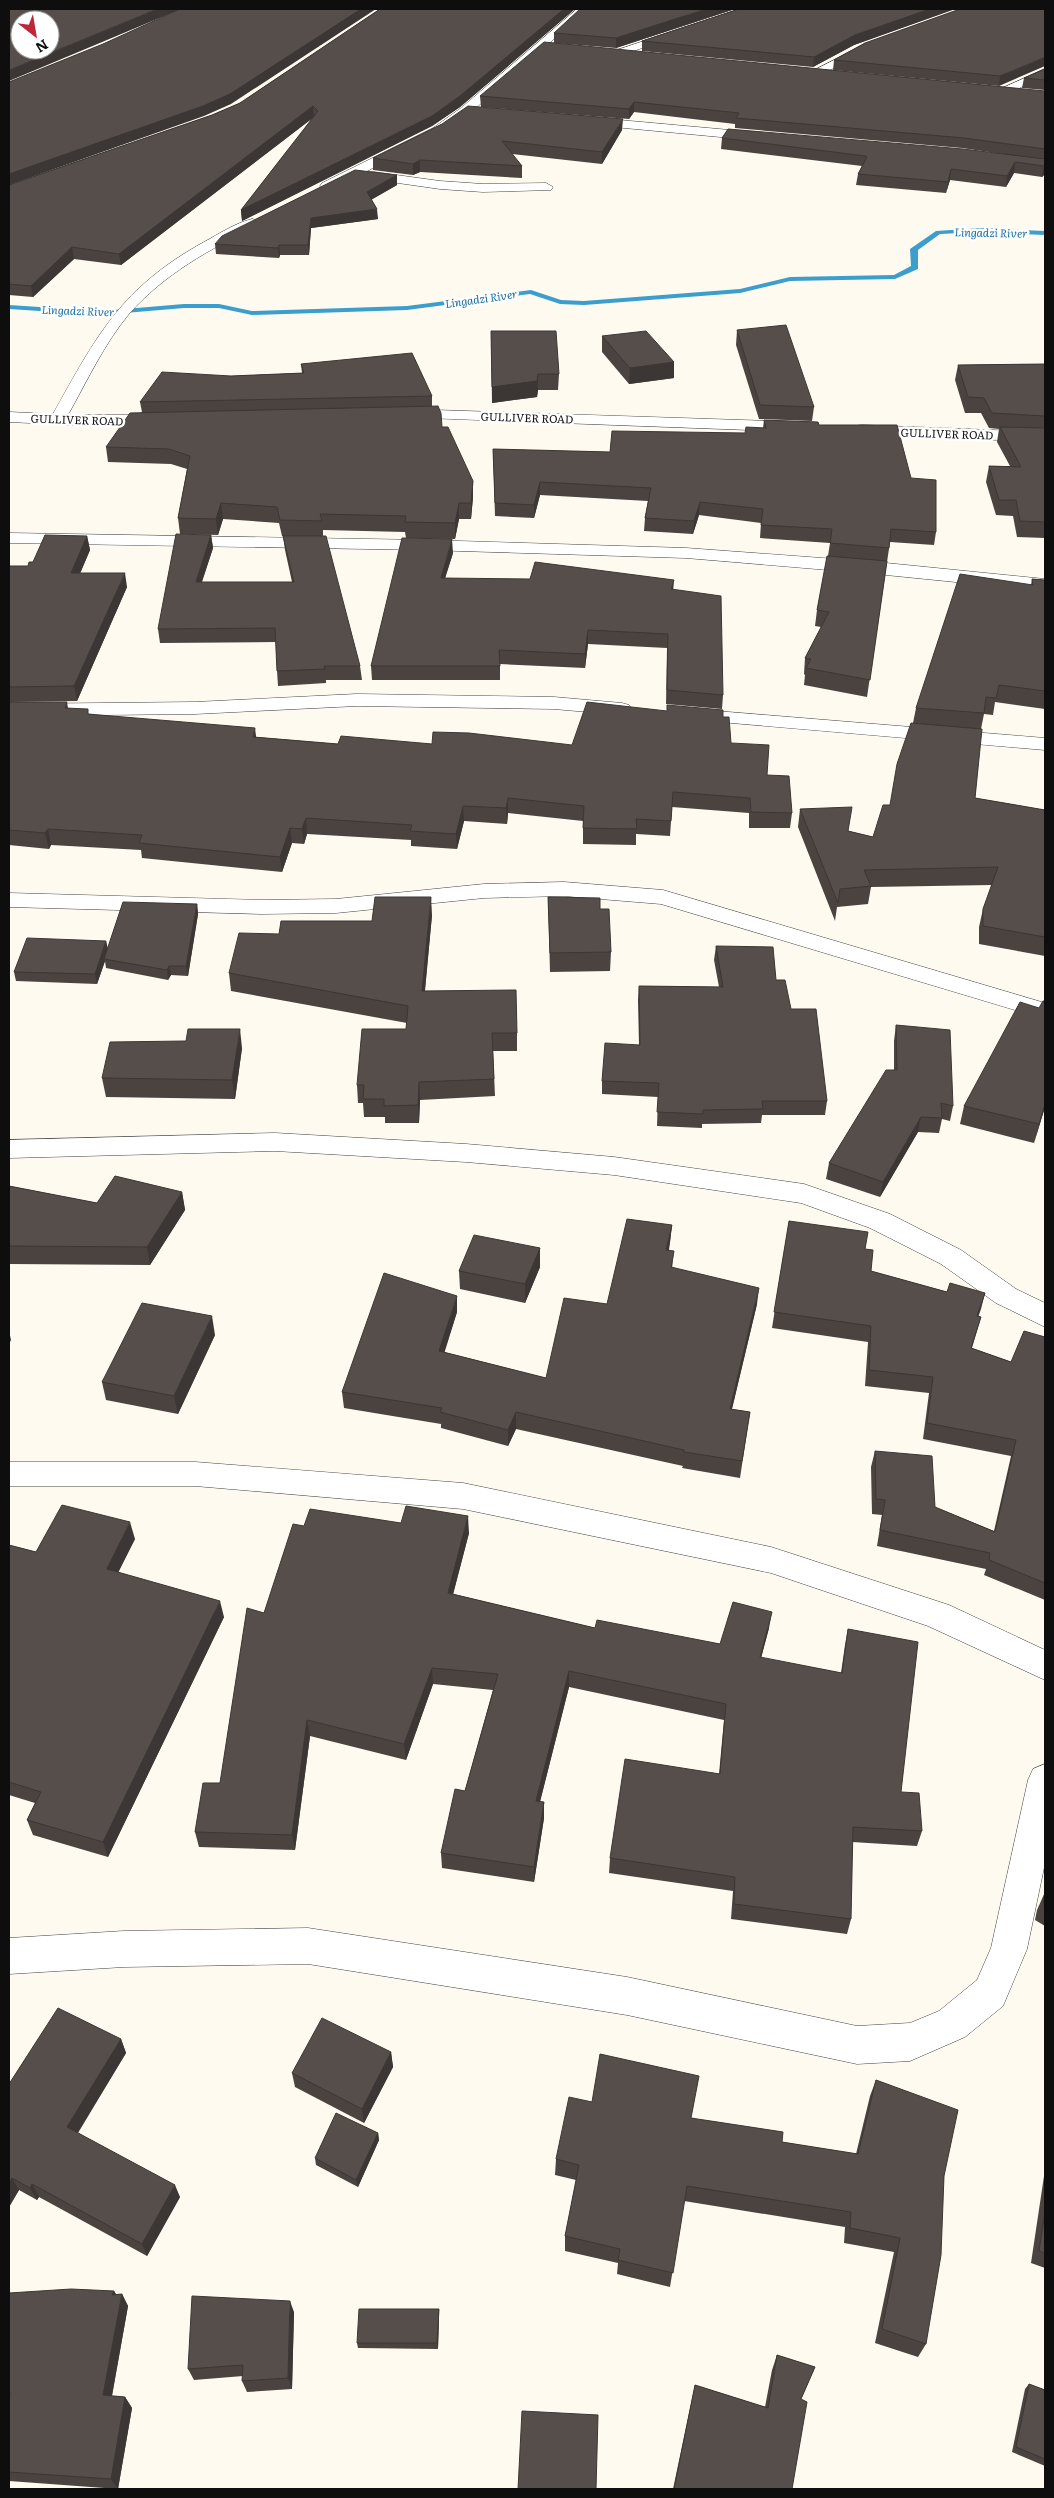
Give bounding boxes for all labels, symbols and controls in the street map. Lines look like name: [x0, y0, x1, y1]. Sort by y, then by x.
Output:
north arrow: [10, 10, 60, 60]
text: N: [32, 35, 52, 59]
water label: Lingadzi River: [955, 223, 1027, 241]
water label: Lingadzi River: [444, 285, 518, 311]
water label: Lingadzi River: [41, 301, 115, 319]
street label: GULLIVER ROAD: [480, 407, 574, 427]
street label: GULLIVER ROAD: [30, 409, 124, 429]
street label: GULLIVER ROAD: [900, 423, 994, 443]

